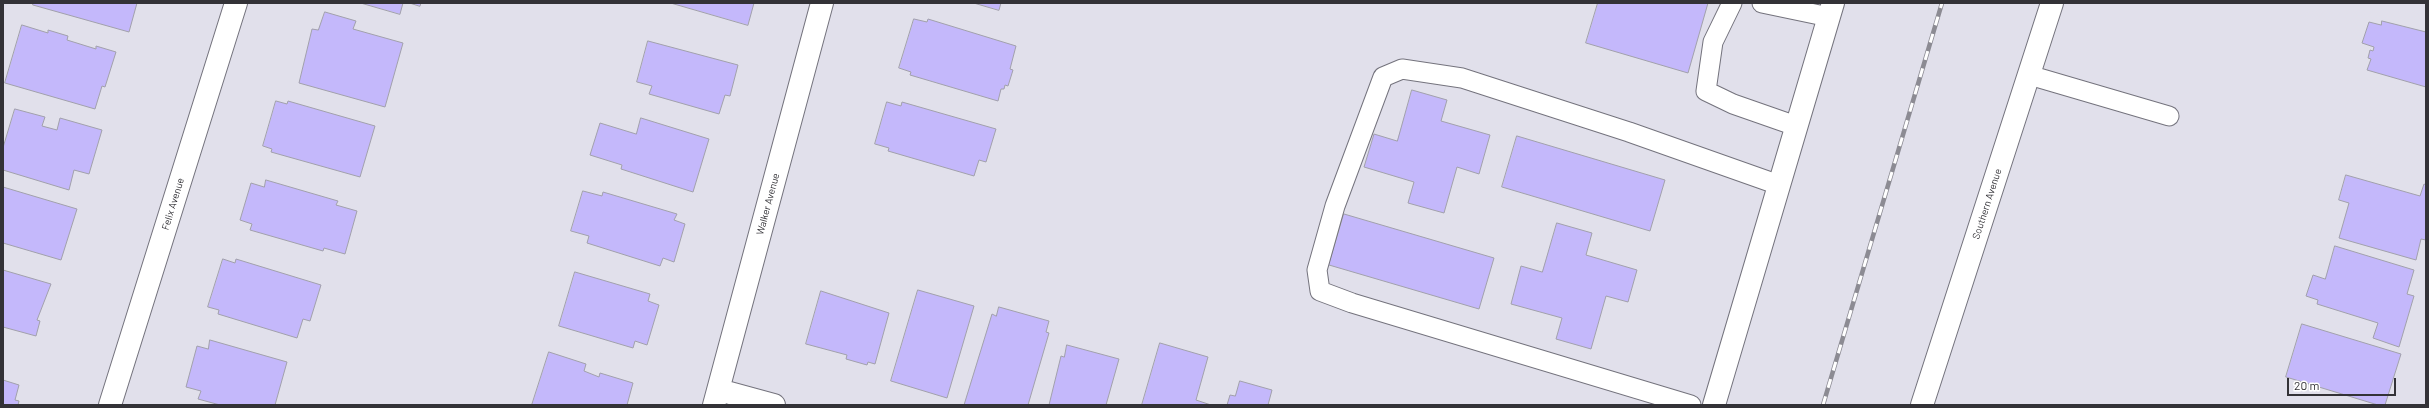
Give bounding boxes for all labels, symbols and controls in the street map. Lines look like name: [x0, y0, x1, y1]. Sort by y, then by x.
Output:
street label: Southern Avenue: [1970, 167, 2004, 241]
street label: Walker Avenue: [754, 172, 782, 236]
street label: Felix Avenue: [159, 176, 187, 232]
scale bar: [2289, 370, 2398, 396]
text: 20 m: [2294, 378, 2320, 392]

